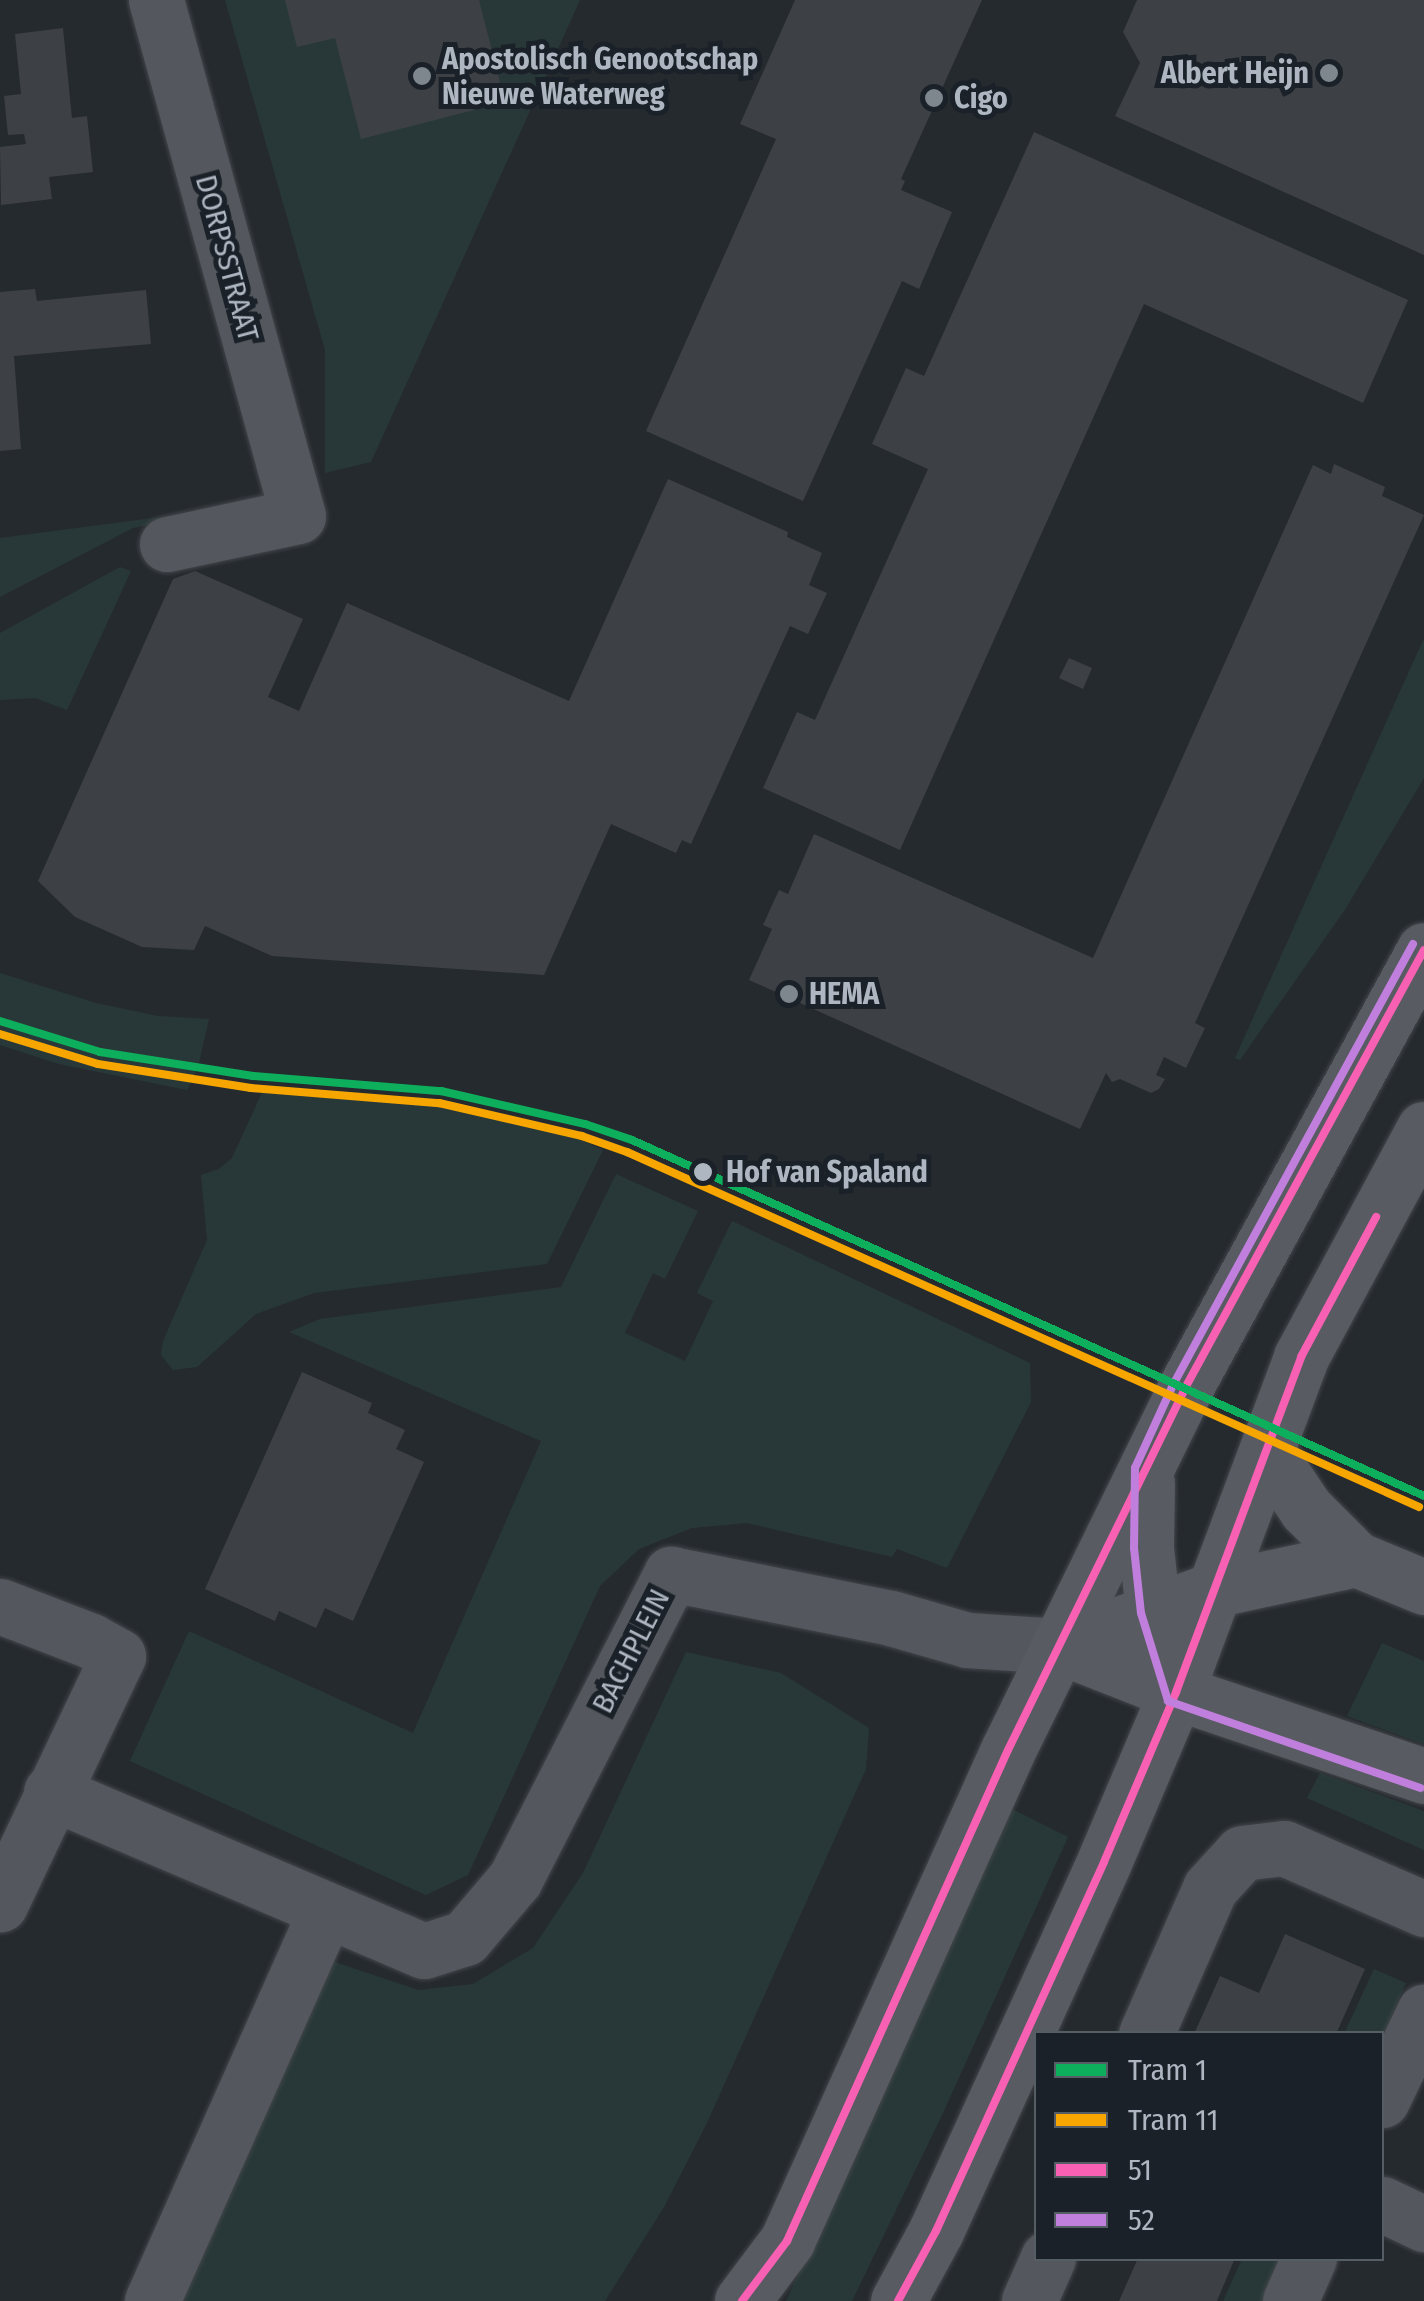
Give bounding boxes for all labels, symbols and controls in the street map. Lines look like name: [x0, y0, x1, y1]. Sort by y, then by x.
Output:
place label: Apostolisch Genootschap Nieuwe Waterweg: [442, 41, 758, 112]
place label: Albert Heijn: [1161, 55, 1309, 91]
marker: Albert Heijn: [1318, 62, 1340, 84]
marker: Apostolisch Genootschap Nieuwe Waterweg: [411, 65, 433, 87]
place label: Cigo: [954, 80, 1008, 116]
marker: Cigo: [923, 87, 945, 109]
street label: DORPSSTRAAT: [188, 171, 266, 345]
place label: HEMA: [809, 976, 879, 1012]
marker: HEMA: [778, 983, 800, 1005]
place label: Hof van Spaland: [726, 1154, 928, 1190]
marker: Hof van Spaland: [690, 1159, 716, 1185]
street label: BACHPLEIN: [584, 1583, 678, 1719]
legend: [1034, 2031, 1384, 2261]
text: Tram 1: [1128, 2052, 1207, 2088]
text: Tram 11: [1128, 2102, 1218, 2138]
text: 51: [1128, 2152, 1152, 2188]
text: 52: [1128, 2202, 1155, 2238]

